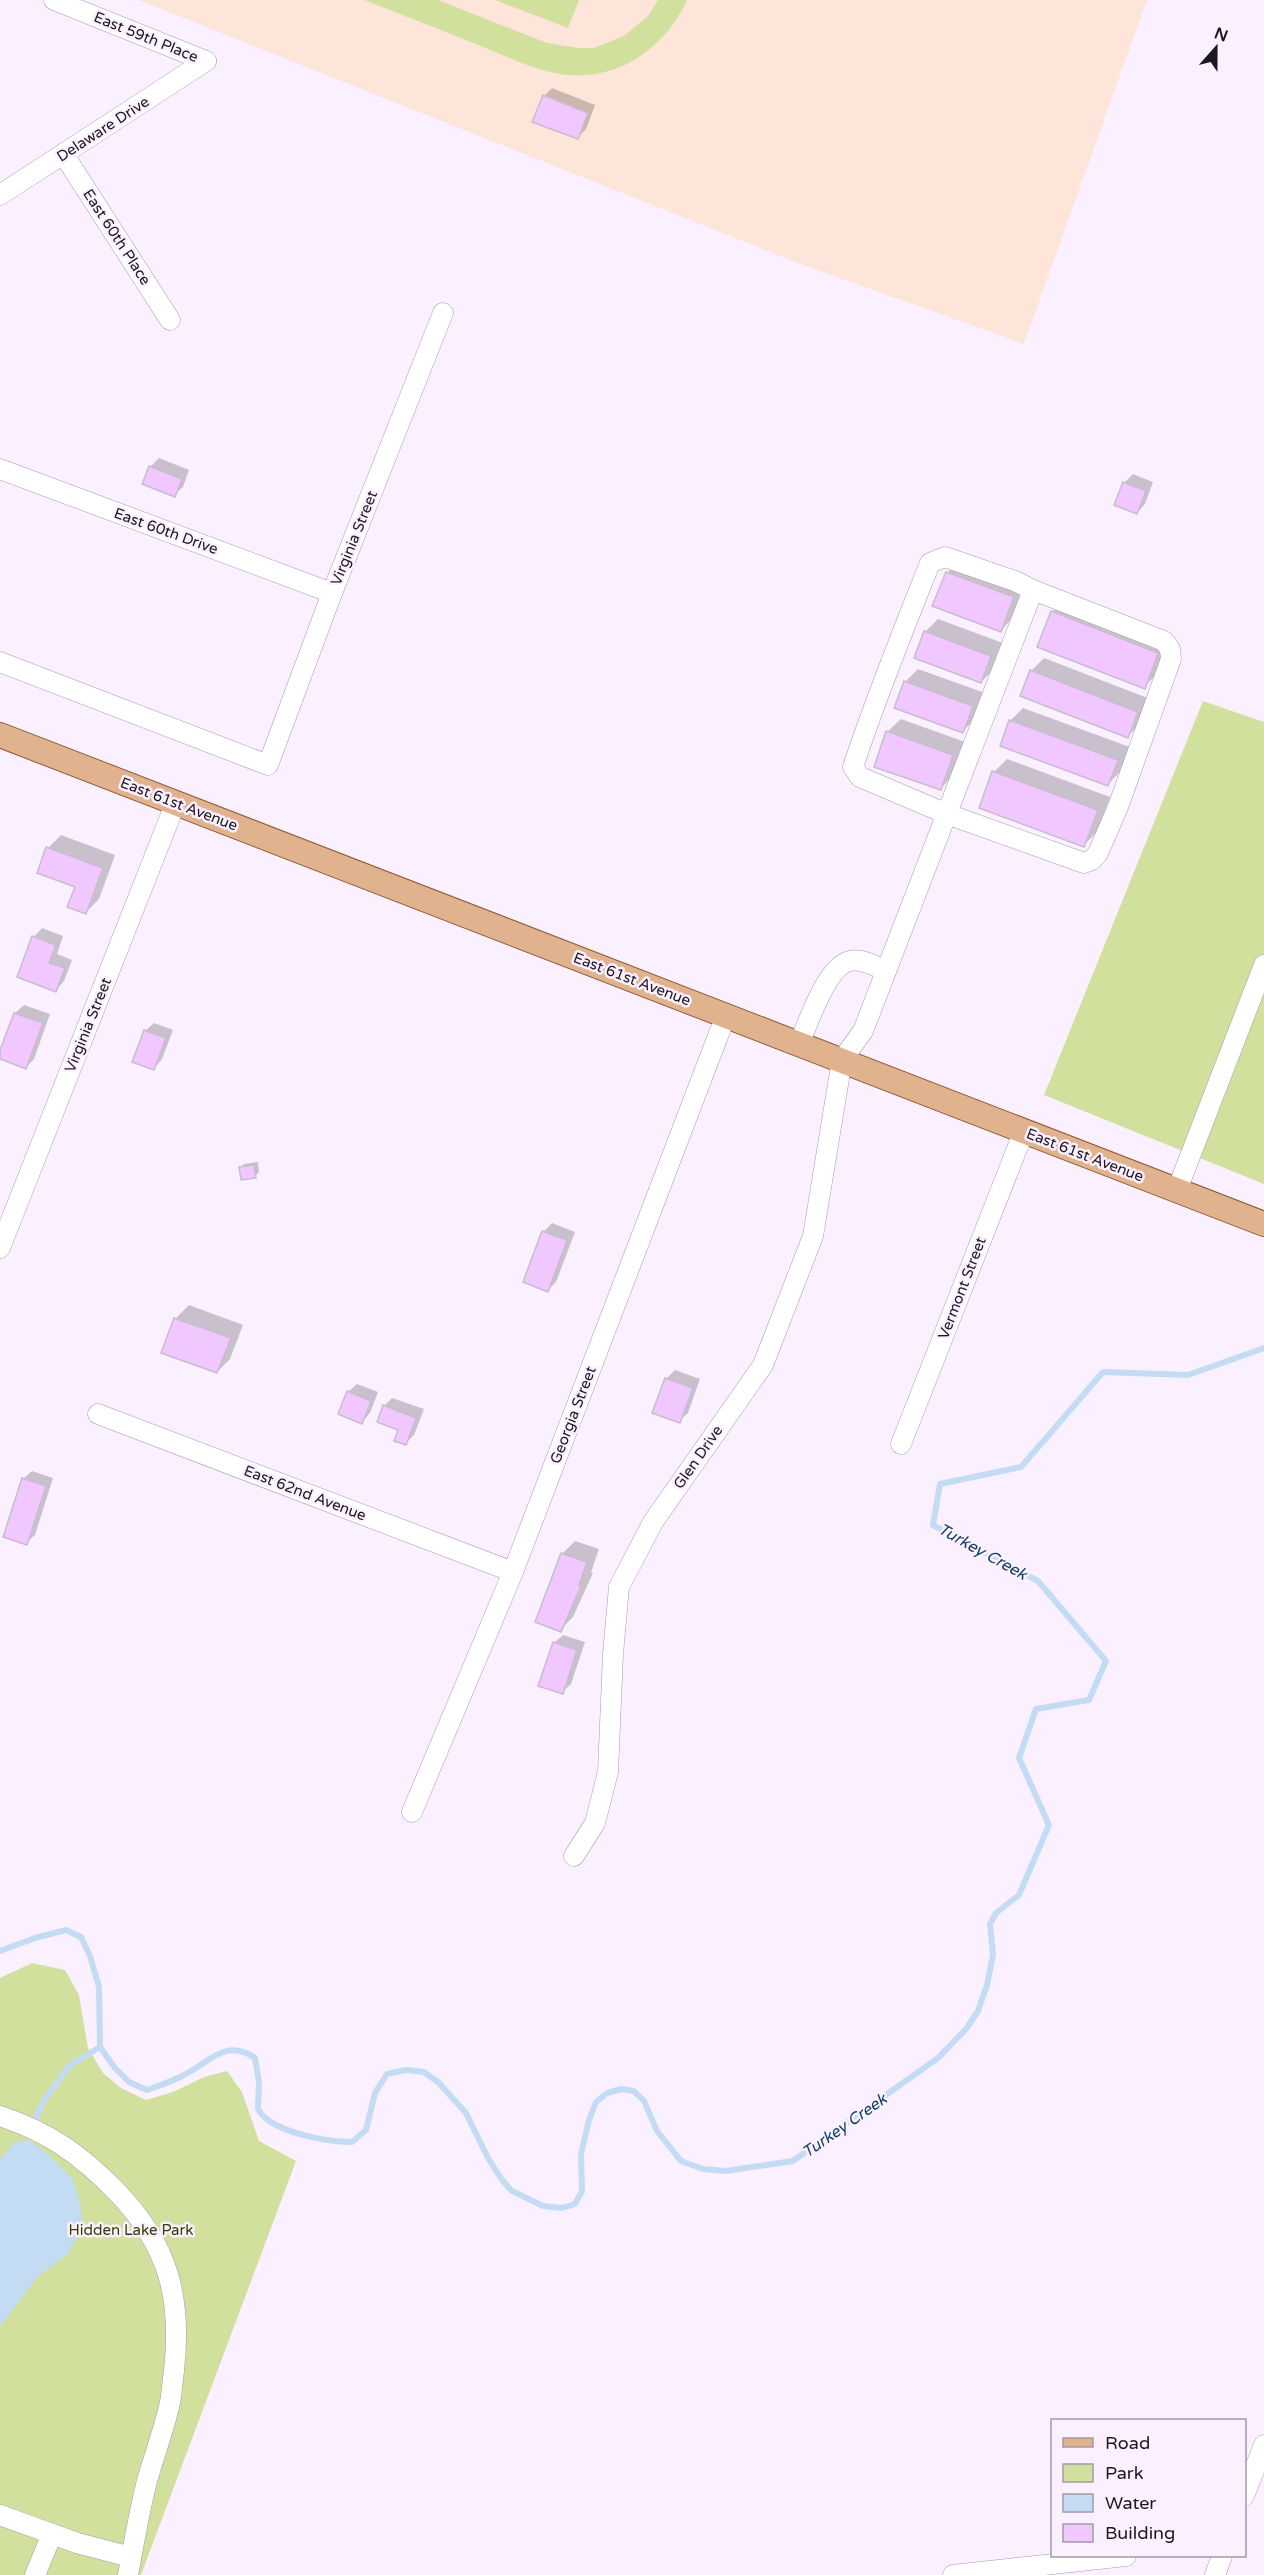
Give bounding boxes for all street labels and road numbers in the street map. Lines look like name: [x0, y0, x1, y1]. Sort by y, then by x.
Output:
street label: East 59th Place: [91, 8, 201, 66]
street label: Delaware Drive: [53, 92, 153, 166]
street label: East 60th Place: [79, 186, 155, 288]
street label: Virginia Street: [327, 488, 381, 588]
street label: East 60th Drive: [112, 504, 220, 558]
street label: East 61st Avenue: [118, 773, 240, 835]
street label: East 61st Avenue: [571, 948, 693, 1010]
street label: Virginia Street: [61, 975, 115, 1075]
street label: East 61st Avenue: [1024, 1124, 1146, 1186]
street label: Vermont Street: [934, 1234, 990, 1342]
street label: Georgia Street: [546, 1363, 600, 1466]
street label: Glen Drive: [670, 1422, 726, 1492]
street label: East 62nd Avenue: [241, 1461, 369, 1525]

